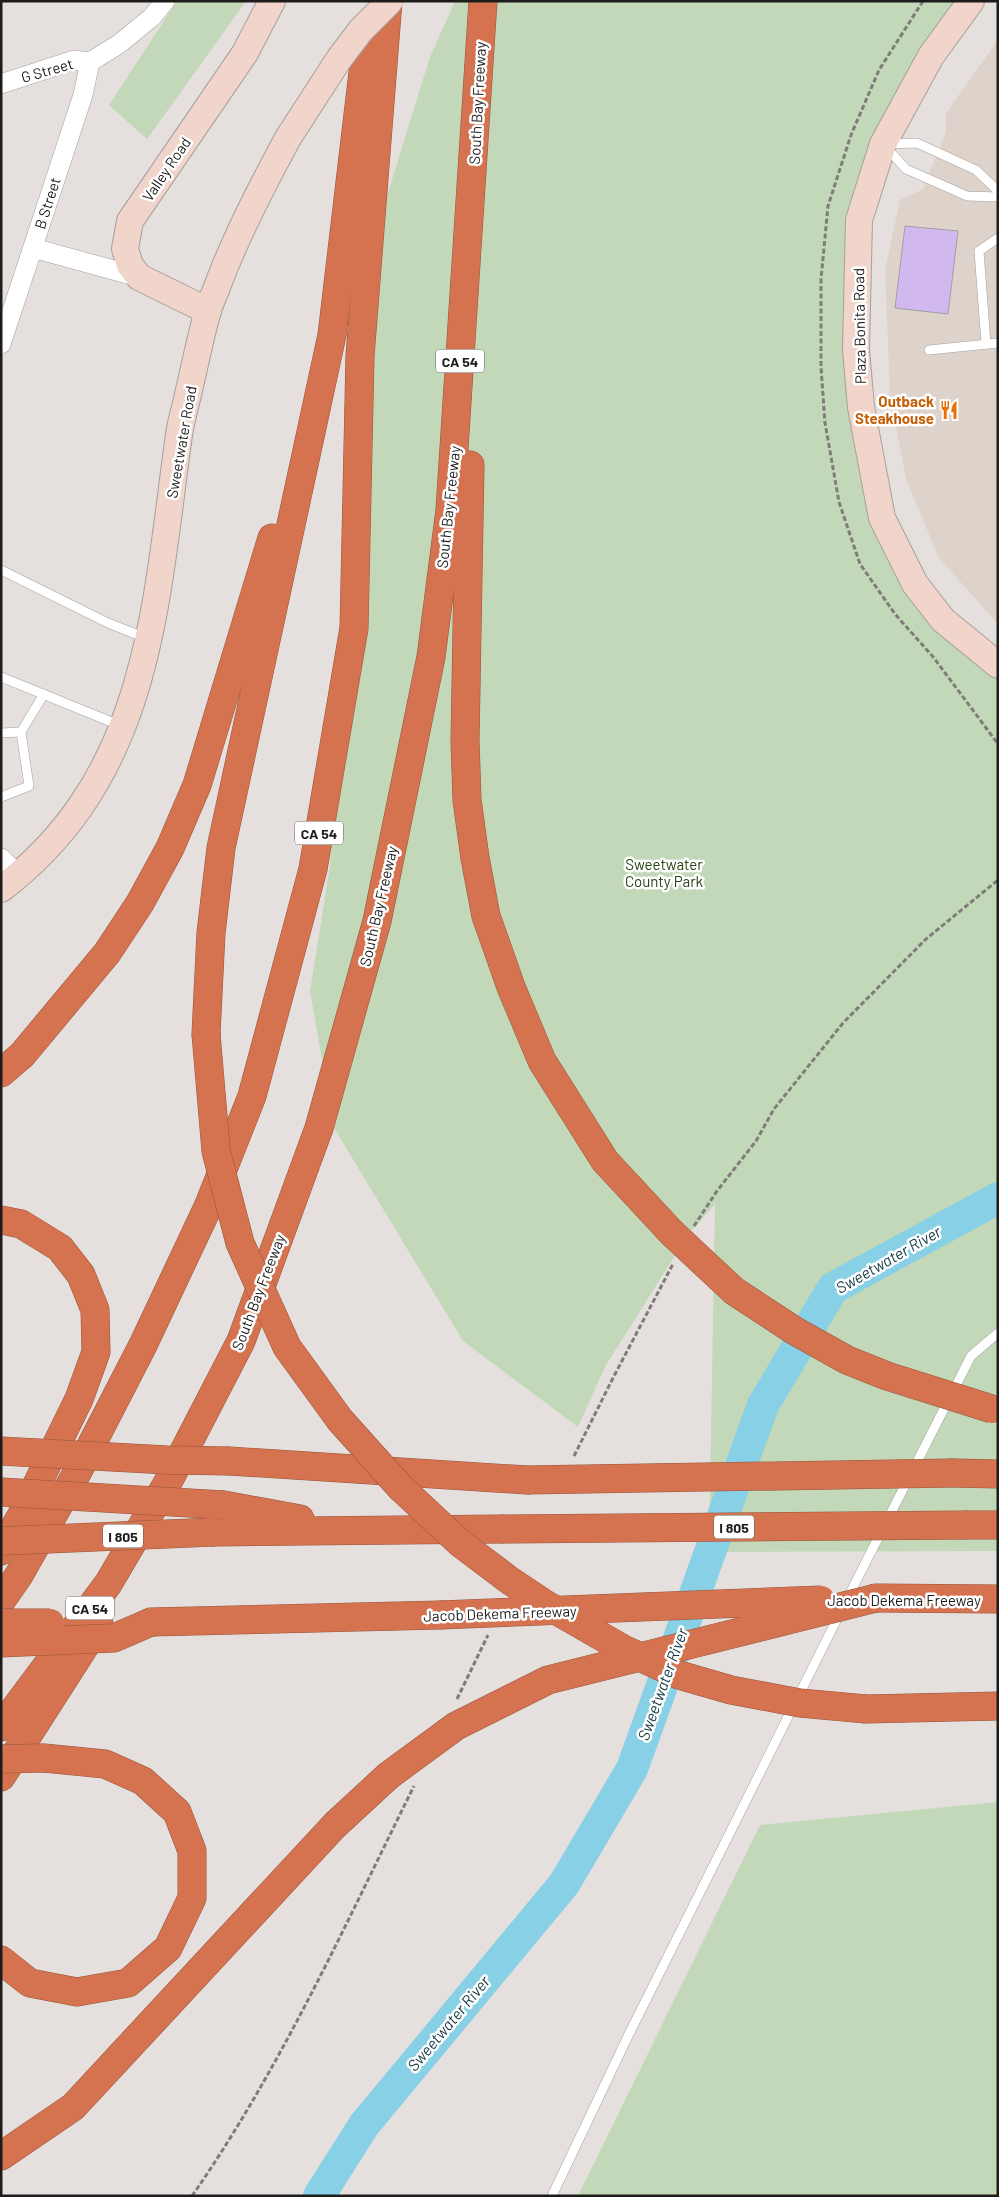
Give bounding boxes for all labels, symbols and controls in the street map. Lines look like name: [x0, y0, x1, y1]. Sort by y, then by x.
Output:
street label: South Bay Freeway: [465, 41, 489, 165]
street label: G Street: [19, 54, 75, 86]
street label: Valley Road: [138, 133, 194, 205]
street label: B Street: [30, 175, 64, 231]
street label: Plaza Bonita Road: [849, 268, 869, 384]
road number: CA 54: [436, 350, 484, 372]
street label: Sweetwater Road: [162, 384, 200, 500]
place label: Outback Steakhouse: [855, 392, 934, 427]
restaurant icon: Outback Steakhouse: [938, 399, 960, 421]
street label: South Bay Freeway: [433, 445, 463, 569]
road number: CA 54: [295, 821, 343, 844]
street label: South Bay Freeway: [355, 844, 401, 968]
park label: Sweetwater County Park: [625, 855, 704, 890]
water label: Sweetwater River: [832, 1221, 945, 1297]
street label: South Bay Freeway: [228, 1231, 288, 1353]
road number: I 805: [714, 1515, 754, 1538]
road number: I 805: [103, 1524, 143, 1548]
street label: Jacob Dekema Freeway: [827, 1591, 981, 1609]
road number: CA 54: [66, 1596, 114, 1620]
street label: Jacob Dekema Freeway: [423, 1601, 577, 1625]
water label: Sweetwater River: [633, 1624, 692, 1743]
water label: Sweetwater River: [403, 1971, 494, 2074]

